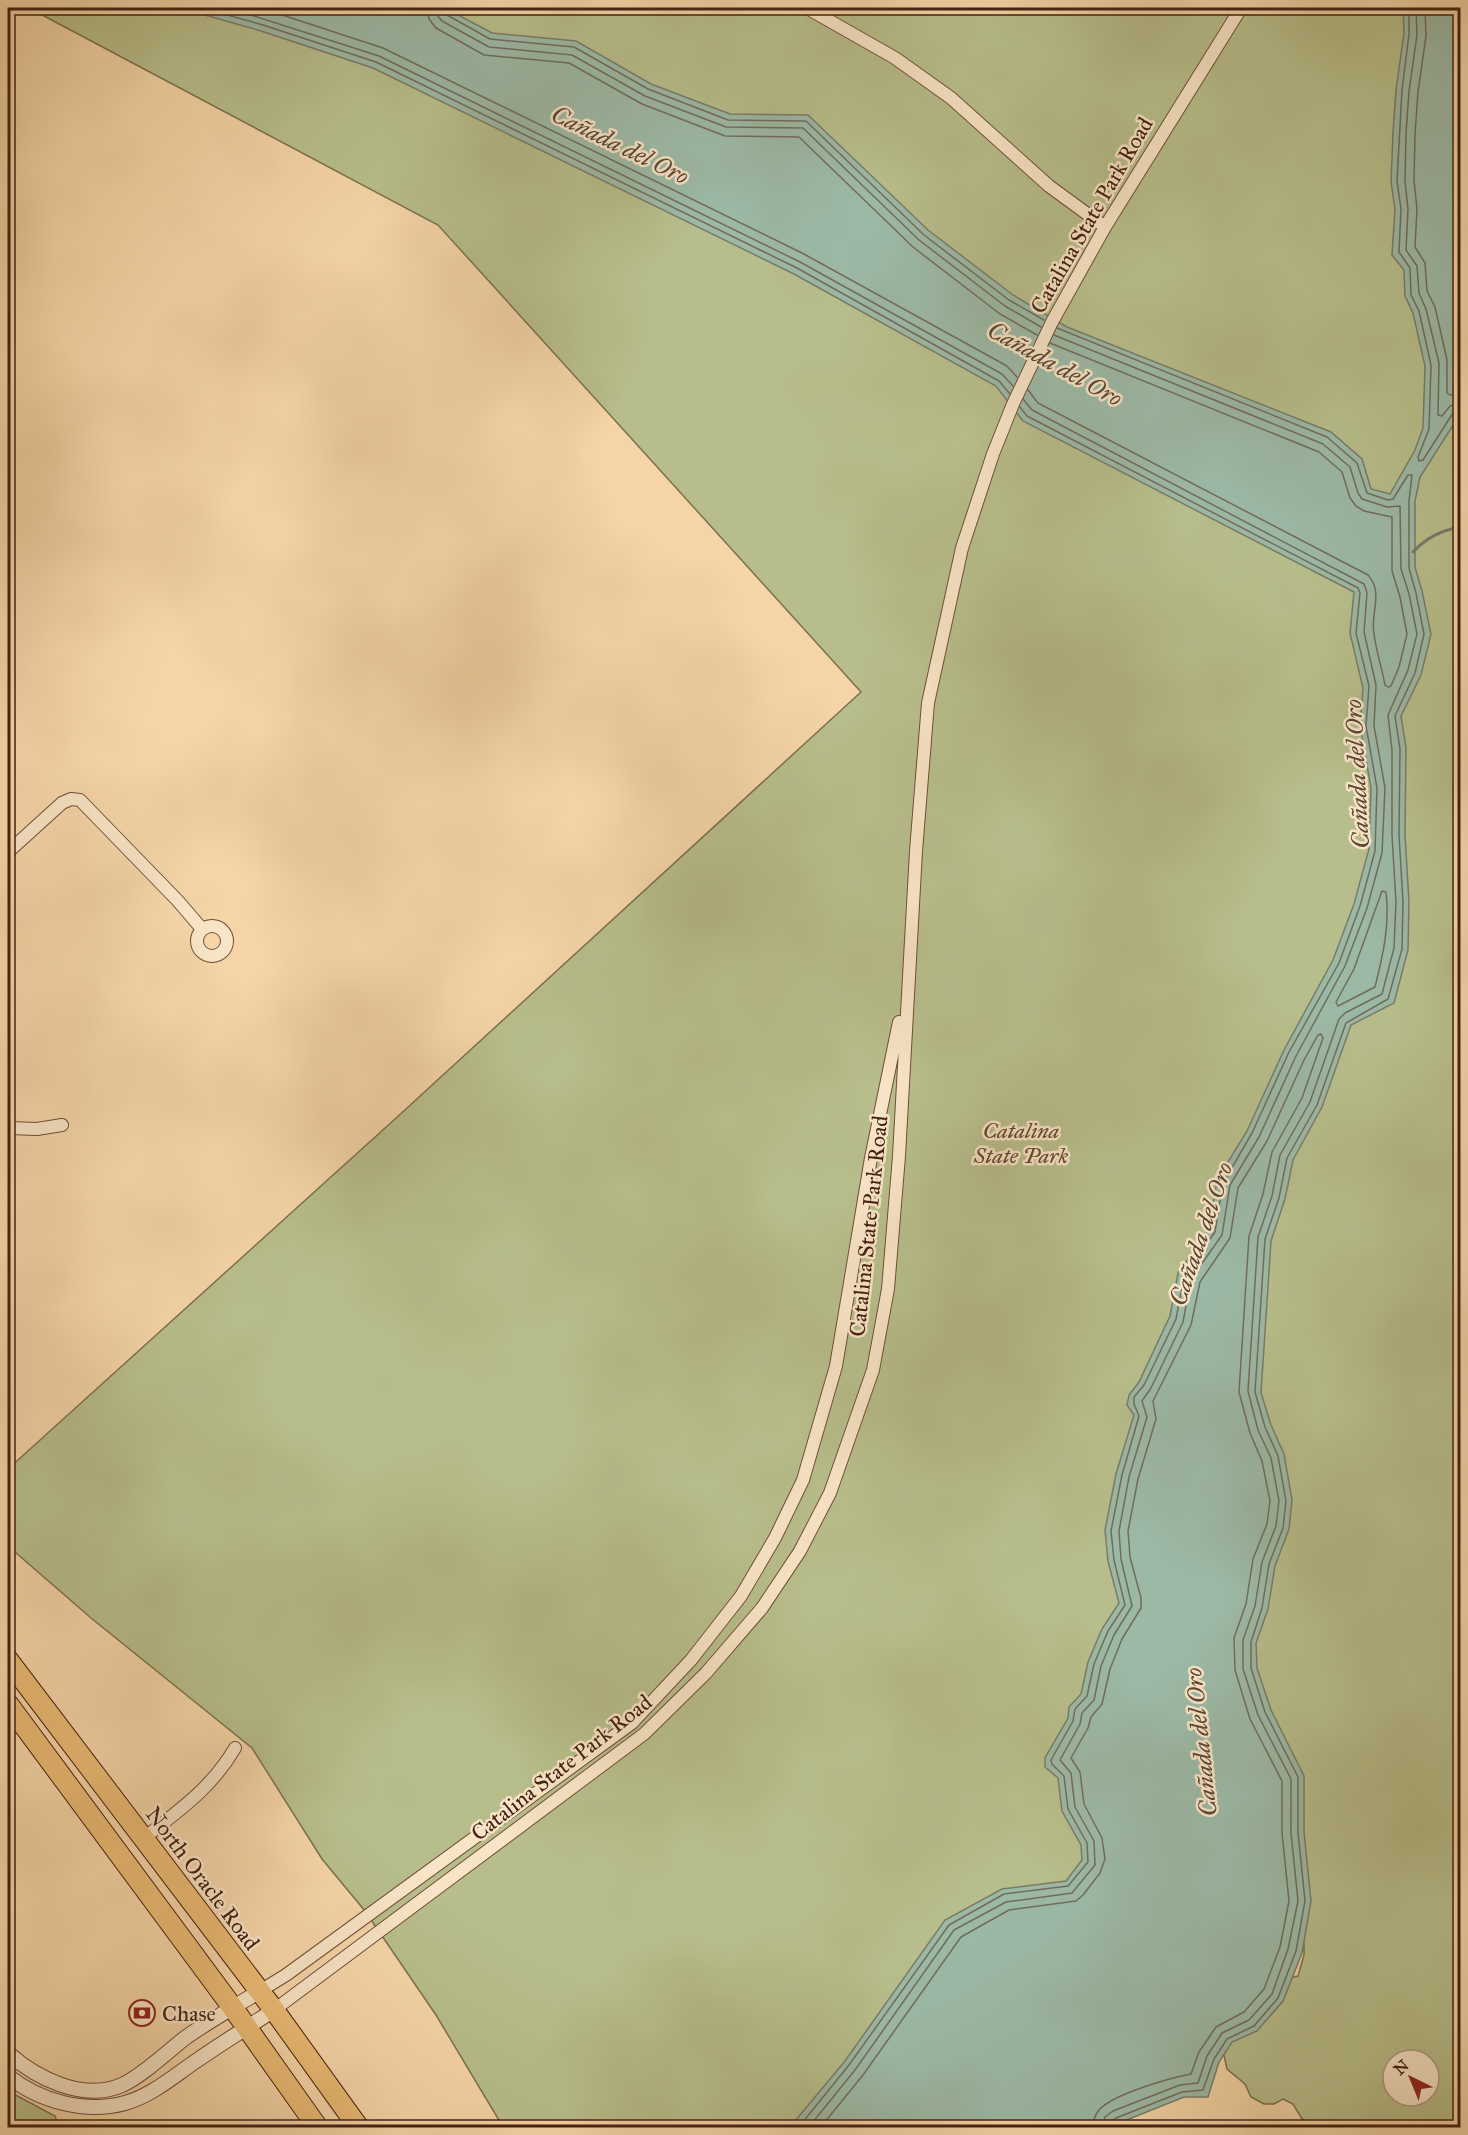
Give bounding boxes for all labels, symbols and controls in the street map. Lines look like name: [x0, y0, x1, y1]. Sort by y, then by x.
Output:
water label: Cañada del Oro: [546, 99, 694, 191]
street label: Catalina State Park Road: [1024, 112, 1159, 318]
water label: Cañada del Oro: [982, 315, 1128, 413]
water label: Cañada del Oro: [1338, 699, 1376, 849]
street label: Catalina State Park Road: [843, 1114, 894, 1338]
park label: Catalina State Park: [973, 1117, 1069, 1169]
water label: Cañada del Oro: [1163, 1159, 1239, 1309]
water label: Cañada del Oro: [1178, 1666, 1224, 1818]
street label: Catalina State Park Road: [465, 1688, 657, 1846]
street label: North Oracle Road: [140, 1801, 265, 1955]
bank icon: Chase: [127, 1998, 157, 2028]
place label: Chase: [162, 2000, 216, 2027]
north arrow: [1381, 2048, 1441, 2108]
text: N: [1390, 2056, 1413, 2079]

